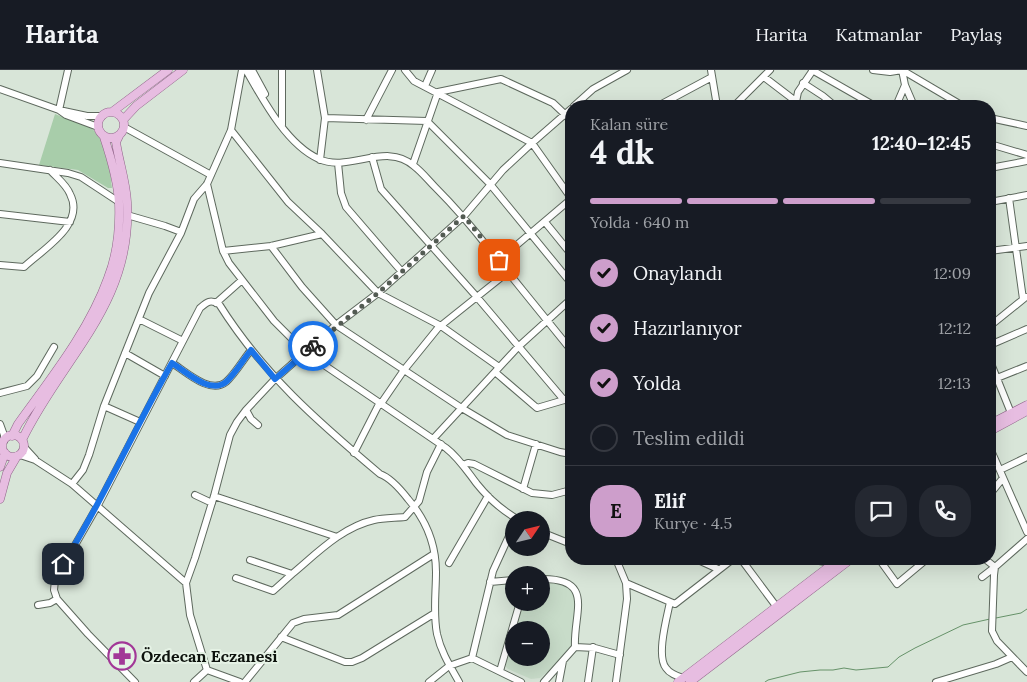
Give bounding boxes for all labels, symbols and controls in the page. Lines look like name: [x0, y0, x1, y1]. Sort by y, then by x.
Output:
text: Harita: [25, 19, 99, 50]
text: Harita: [755, 23, 807, 46]
text: Katmanlar: [835, 23, 922, 46]
text: Paylaş: [950, 23, 1002, 46]
text: Kalan süre: [590, 114, 668, 134]
text: 12:40–12:45: [872, 131, 971, 155]
text: 4 dk: [590, 132, 654, 173]
text: Yolda · 640 m: [590, 212, 689, 232]
pin: [478, 239, 520, 281]
icon: bag: [485, 246, 513, 274]
icon: check: [590, 259, 618, 287]
text: Onaylandı: [633, 261, 722, 285]
text: 12:09: [933, 263, 971, 283]
icon: check: [590, 314, 618, 342]
text: Hazırlanıyor: [633, 316, 742, 340]
text: 12:12: [938, 318, 971, 338]
courier: [288, 321, 338, 371]
icon: bike: [299, 332, 327, 360]
icon: check: [590, 369, 618, 397]
text: Yolda: [633, 371, 681, 395]
text: 12:13: [938, 373, 971, 393]
text: Teslim edildi: [633, 426, 745, 450]
button: chat: [855, 485, 907, 537]
button: phone: [919, 485, 971, 537]
text: Elif: [654, 489, 685, 513]
text: E: [610, 499, 622, 523]
north arrow: [505, 511, 550, 556]
map controls: [505, 511, 550, 666]
text: Kurye · 4.5: [654, 513, 732, 533]
pin: [42, 543, 84, 585]
icon: home: [49, 550, 77, 578]
button: +: [505, 566, 550, 611]
button: −: [505, 621, 550, 666]
pharmacy icon: Özdecan Eczanesi: [107, 641, 137, 671]
place label: Özdecan Eczanesi: [141, 646, 277, 666]

